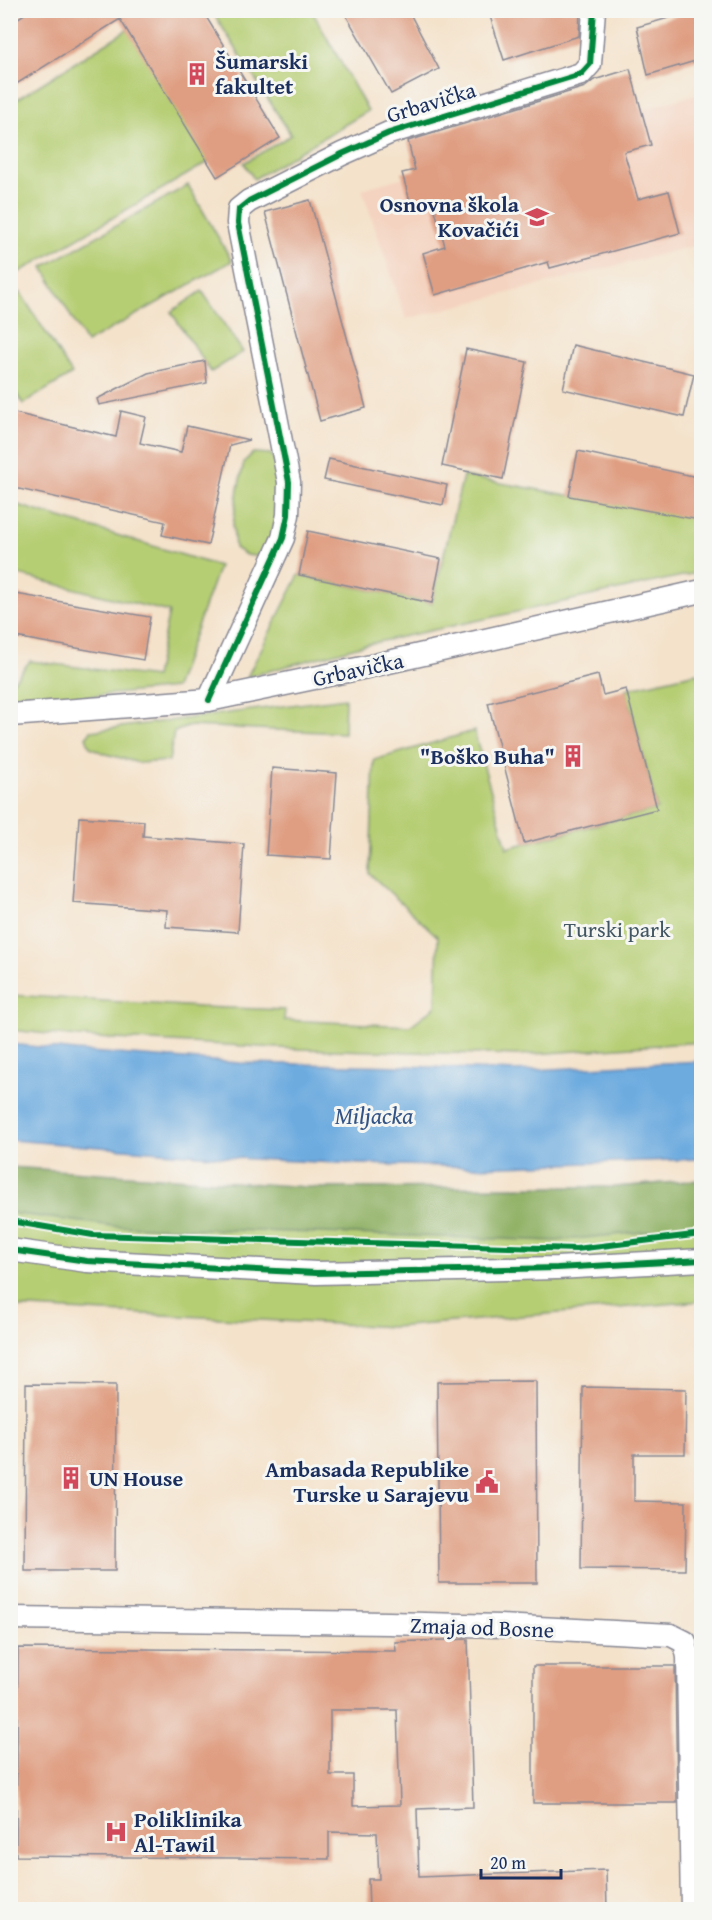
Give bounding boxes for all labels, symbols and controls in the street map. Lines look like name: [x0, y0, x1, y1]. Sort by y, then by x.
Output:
place label: Šumarski fakultet: [215, 45, 308, 102]
building icon: Šumarski fakultet: [184, 61, 210, 87]
street label: Grbavička: [382, 73, 480, 131]
place label: Osnovna škola Kovačići: [380, 188, 520, 245]
school or university icon: Osnovna škola Kovačići: [524, 204, 550, 230]
street label: Grbavička: [310, 644, 407, 694]
place label: "Boško Buha": [420, 740, 555, 772]
building icon: "Boško Buha": [560, 743, 586, 769]
park label: Turski park: [564, 913, 671, 945]
water label: Miljacka: [335, 1098, 413, 1133]
place label: Ambasada Republike Turske u Sarajevu: [265, 1453, 469, 1510]
place label: UN House: [89, 1462, 183, 1494]
building icon: UN House: [58, 1465, 84, 1491]
public building icon: Ambasada Republike Turske u Sarajevu: [474, 1469, 500, 1495]
street label: Zmaja od Bosne: [409, 1608, 555, 1646]
place label: Poliklinika Al-Tawil: [134, 1803, 243, 1860]
hospital icon: Poliklinika Al-Tawil: [103, 1819, 129, 1845]
scale bar: [481, 1842, 560, 1880]
text: 20 m: [490, 1849, 526, 1876]

